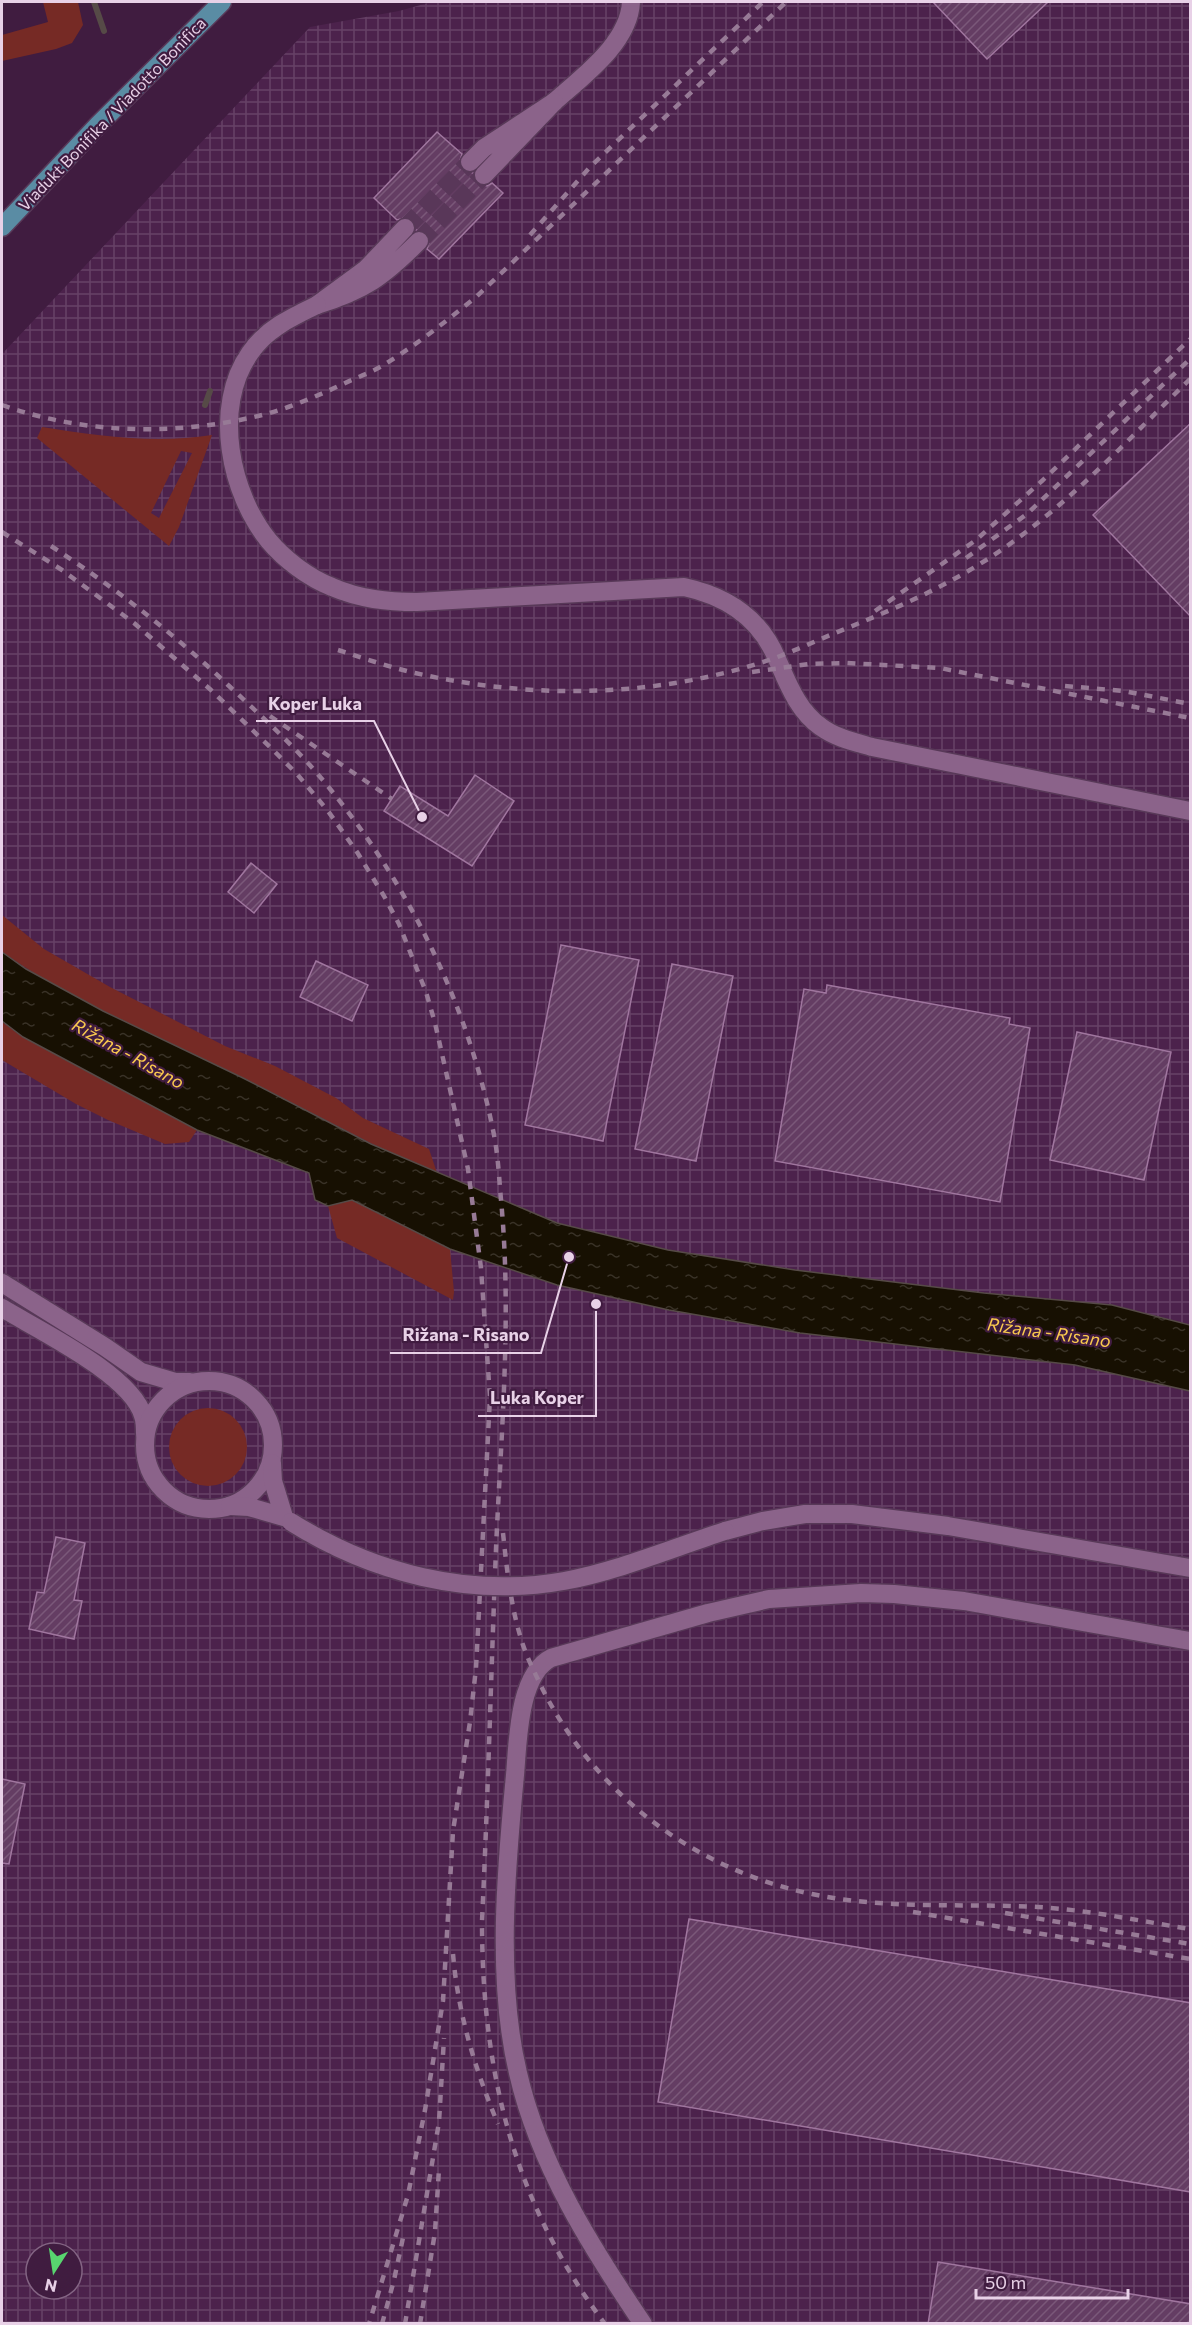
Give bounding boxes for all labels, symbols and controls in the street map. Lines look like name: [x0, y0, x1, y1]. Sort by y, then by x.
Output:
street label: Viadukt Bonifika / Viadotto Bonifica: [14, 13, 209, 214]
callout: Koper Luka: [256, 685, 374, 721]
text: Koper Luka: [268, 692, 362, 714]
water label: Rižana - Risano: [69, 1013, 188, 1093]
water label: Rižana - Risano: [986, 1312, 1112, 1352]
callout: Rižana - Risano: [390, 1317, 541, 1353]
text: Rižana - Risano: [402, 1323, 530, 1345]
callout: Luka Koper: [478, 1380, 596, 1416]
text: Luka Koper: [490, 1386, 585, 1408]
north arrow: [24, 2241, 84, 2301]
scale bar: [976, 2262, 1128, 2300]
text: 50 m: [985, 2271, 1026, 2293]
text: N: [43, 2276, 59, 2297]

